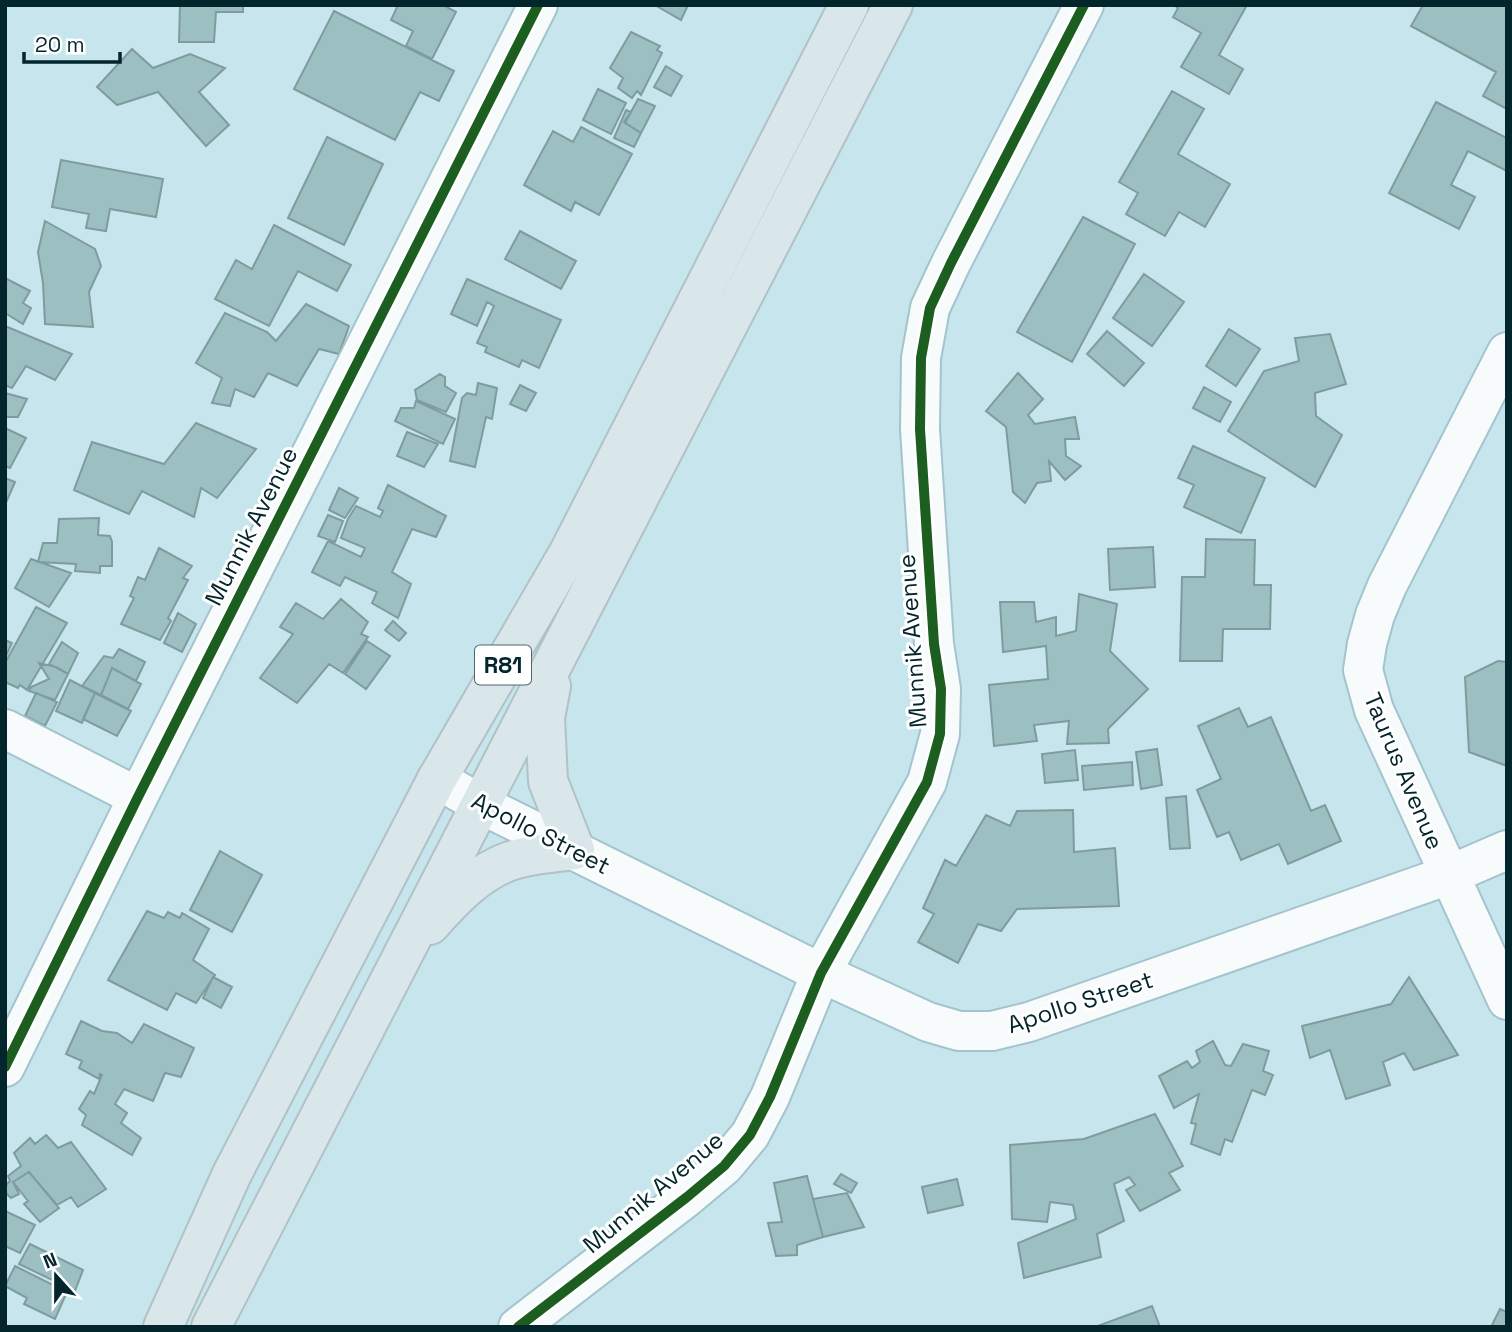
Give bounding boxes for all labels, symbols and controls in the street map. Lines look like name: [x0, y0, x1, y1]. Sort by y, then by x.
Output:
scale bar: [24, 21, 121, 65]
text: 20 m: [35, 31, 85, 58]
street label: Munnik Avenue: [198, 441, 304, 611]
street label: Munnik Avenue: [890, 553, 934, 729]
road number: R81: [475, 646, 531, 684]
street label: Taurus Avenue: [1357, 688, 1451, 854]
street label: Apollo Street: [466, 785, 616, 881]
street label: Apollo Street: [1003, 964, 1157, 1040]
street label: Munnik Avenue: [576, 1124, 730, 1260]
north arrow: [21, 1241, 91, 1311]
text: N: [40, 1247, 61, 1275]

